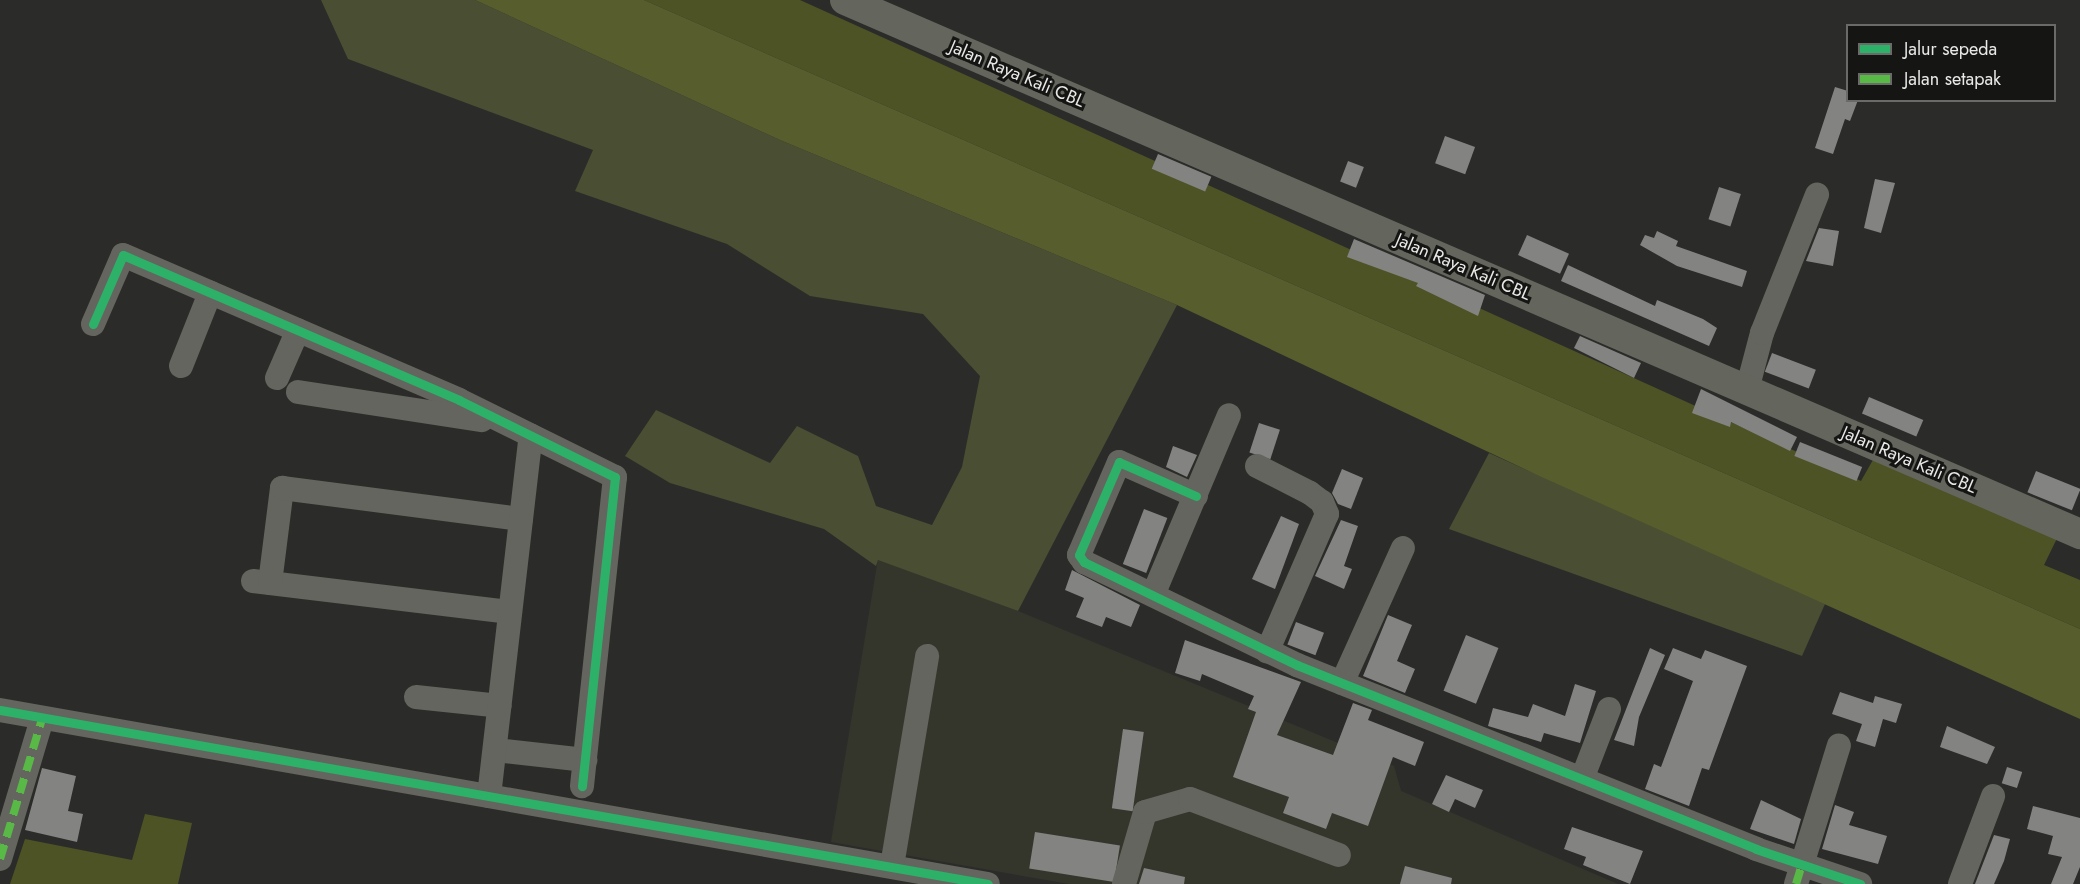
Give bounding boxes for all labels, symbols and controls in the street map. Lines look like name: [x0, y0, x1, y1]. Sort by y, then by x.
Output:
legend: [1846, 24, 2056, 102]
street label: Jalan Raya Kali CBL: [946, 36, 1088, 112]
text: Jalur sepeda: [1904, 36, 1997, 62]
text: Jalan setapak: [1904, 66, 2001, 92]
street label: Jalan Raya Kali CBL: [1392, 229, 1534, 305]
street label: Jalan Raya Kali CBL: [1838, 422, 1980, 498]

